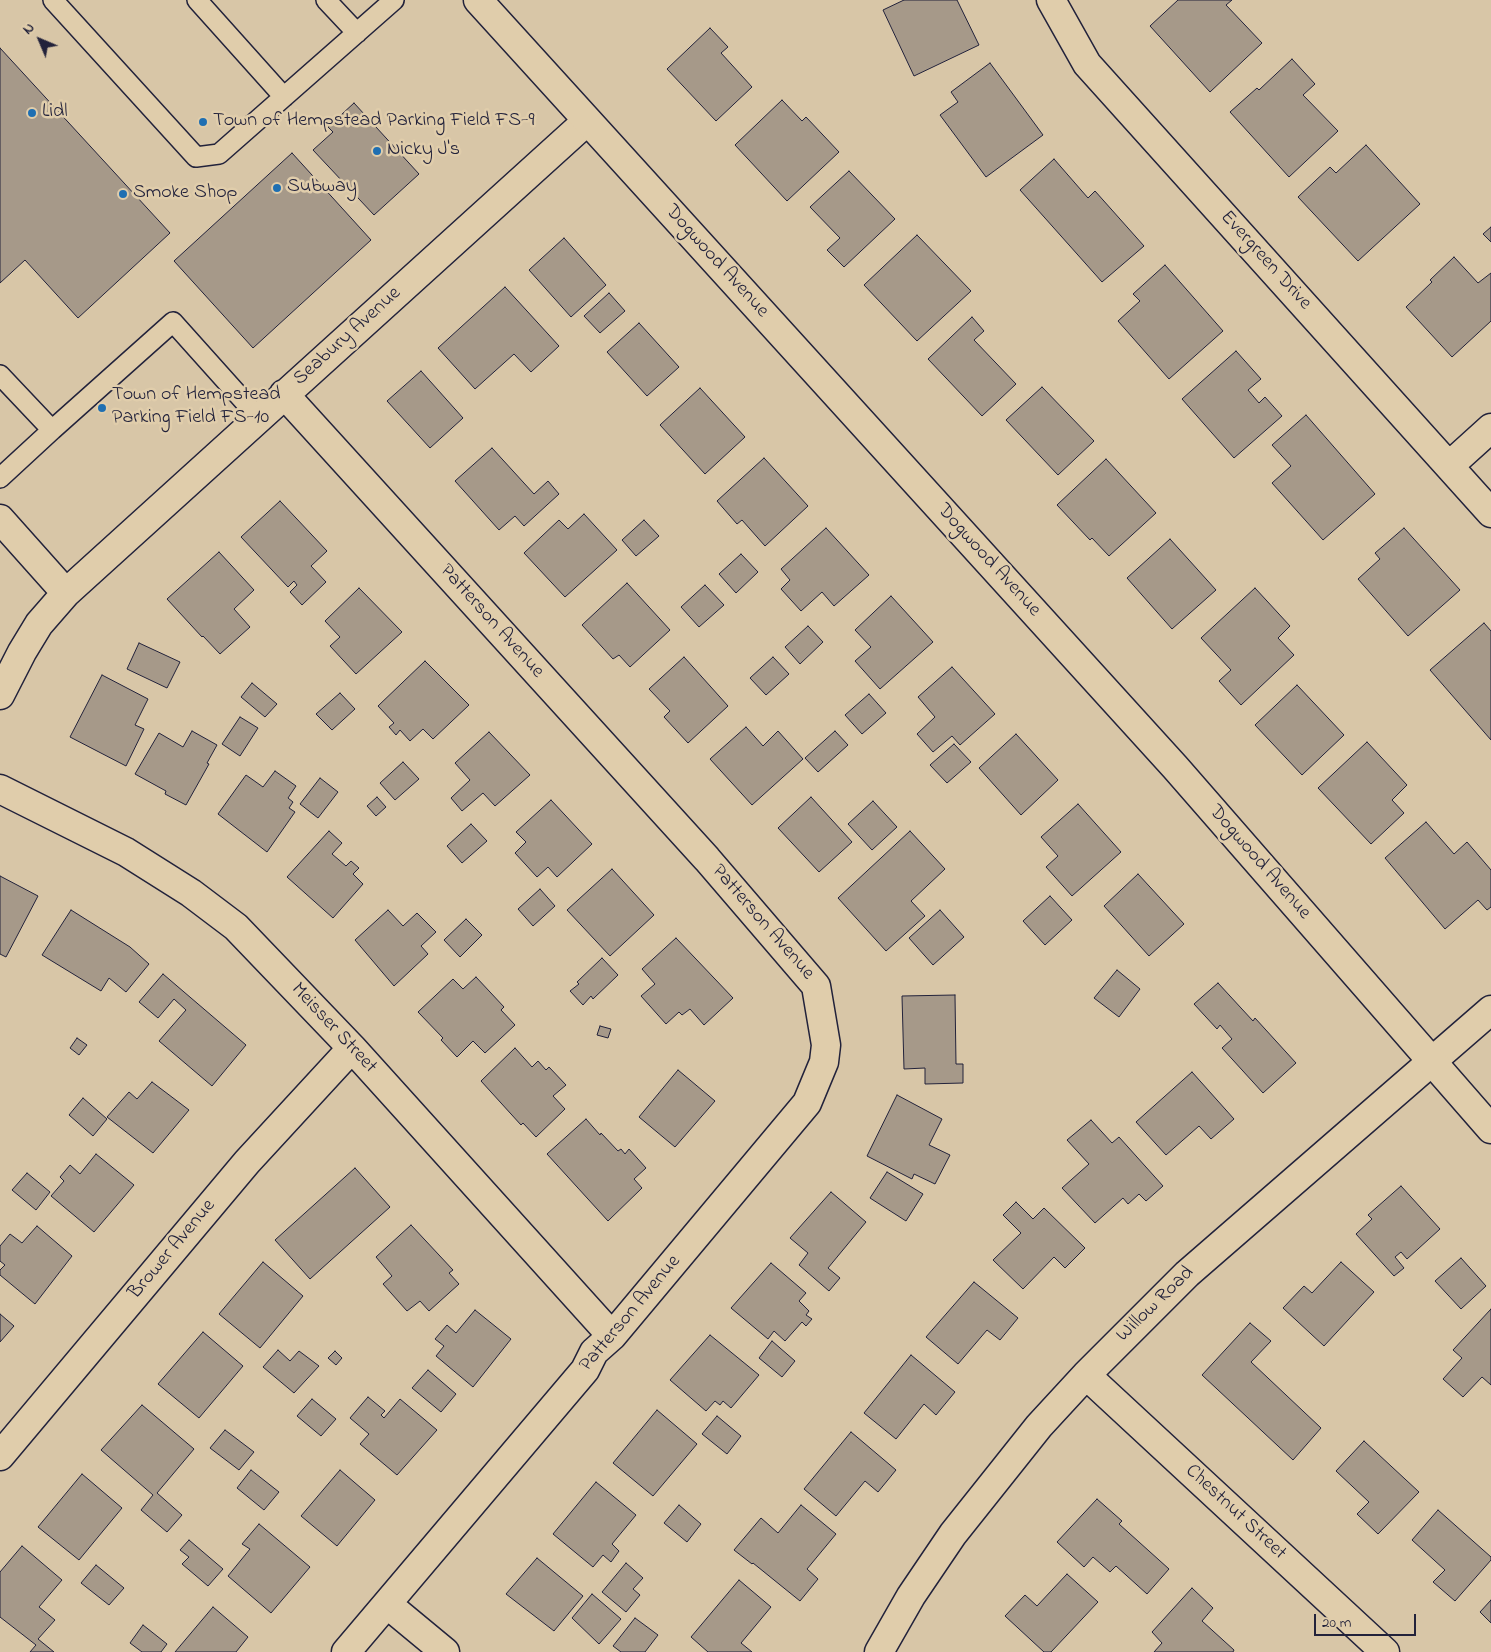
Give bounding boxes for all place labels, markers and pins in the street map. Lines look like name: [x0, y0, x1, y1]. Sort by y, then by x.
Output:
place label: Lidl: [42, 101, 68, 125]
marker: Lidl: [26, 107, 38, 119]
place label: Town of Hempstead Parking Field FS-9: [213, 110, 535, 134]
marker: Town of Hempstead Parking Field FS-9: [197, 116, 209, 128]
place label: Nicky J's: [387, 139, 460, 163]
marker: Nicky J's: [371, 145, 383, 157]
place label: Subway: [287, 176, 357, 200]
place label: Smoke Shop: [133, 182, 237, 206]
marker: Subway: [271, 182, 283, 194]
marker: Smoke Shop: [117, 188, 129, 200]
place label: Town of Hempstead Parking Field FS-10: [112, 384, 281, 431]
marker: Town of Hempstead Parking Field FS-10: [96, 402, 108, 414]

